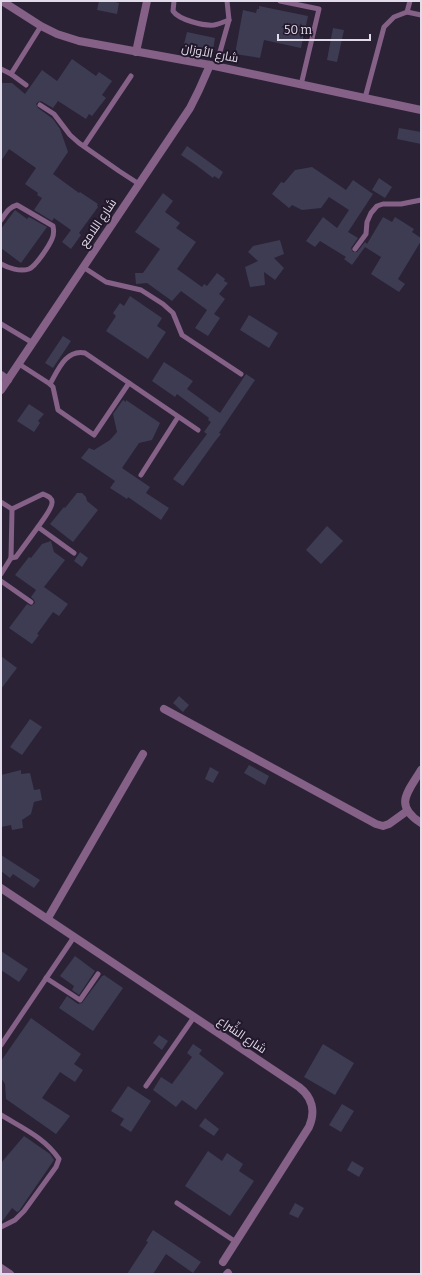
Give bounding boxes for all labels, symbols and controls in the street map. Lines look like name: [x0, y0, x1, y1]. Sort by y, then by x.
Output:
scale bar: [278, 16, 370, 42]
text: 50 m: [284, 23, 313, 37]
street label: شارع الأوزان: [180, 41, 240, 66]
street label: شارع اللامع: [77, 196, 120, 250]
street label: شارع الشِّراع: [214, 1011, 271, 1057]

